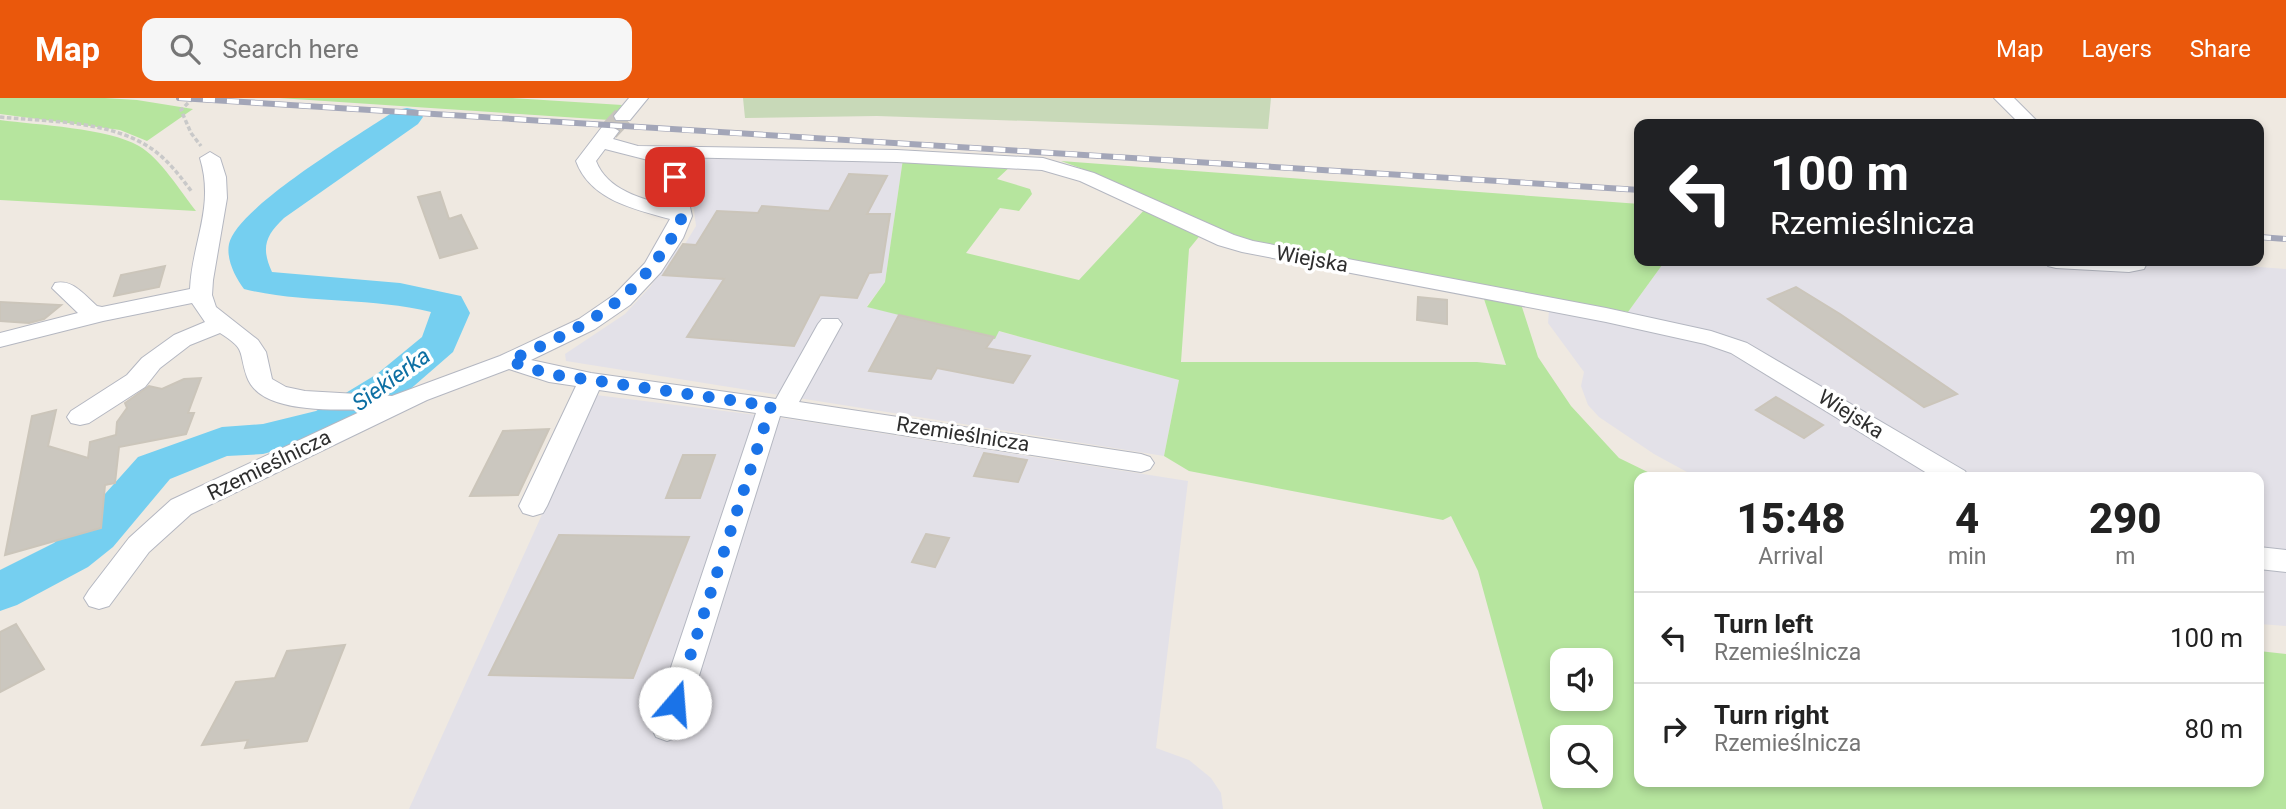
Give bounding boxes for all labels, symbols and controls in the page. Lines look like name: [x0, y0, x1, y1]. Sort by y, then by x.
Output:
search box: [142, 18, 632, 81]
text: Map: [35, 30, 100, 69]
icon: search: [166, 30, 204, 68]
text: Search here: [222, 34, 359, 64]
text: Map: [1996, 35, 2044, 63]
text: Layers: [2082, 35, 2152, 63]
text: Share: [2190, 35, 2251, 63]
text: 100 m: [1770, 145, 1909, 202]
pin: [645, 147, 705, 207]
icon: left: [1655, 147, 1746, 238]
icon: arrive: [656, 158, 694, 196]
text: Rzemieślnicza: [1770, 204, 1975, 242]
street label: Wiejska: [1274, 241, 1350, 277]
water label: Siekierka: [347, 342, 436, 417]
street label: Wiejska: [1814, 385, 1888, 443]
street label: Rzemieślnicza: [895, 412, 1031, 456]
street label: Rzemieślnicza: [203, 425, 335, 505]
text: 15:48: [1736, 494, 1846, 543]
text: 4: [1955, 494, 1979, 543]
text: 290: [2089, 494, 2162, 543]
text: Arrival: [1758, 543, 1824, 570]
text: min: [1948, 543, 1986, 570]
text: m: [2115, 543, 2135, 570]
text: Turn left: [1714, 609, 1813, 639]
icon: left: [1655, 619, 1693, 657]
text: 100 m: [2170, 623, 2243, 653]
text: Rzemieślnicza: [1714, 639, 1861, 666]
map controls: [1550, 648, 1613, 788]
button: sound: [1550, 648, 1613, 711]
position arrow: [638, 666, 712, 740]
text: Turn right: [1714, 700, 1829, 730]
icon: right: [1655, 710, 1693, 748]
text: 80 m: [2185, 714, 2243, 744]
button: search: [1550, 725, 1613, 788]
text: Rzemieślnicza: [1714, 730, 1861, 757]

